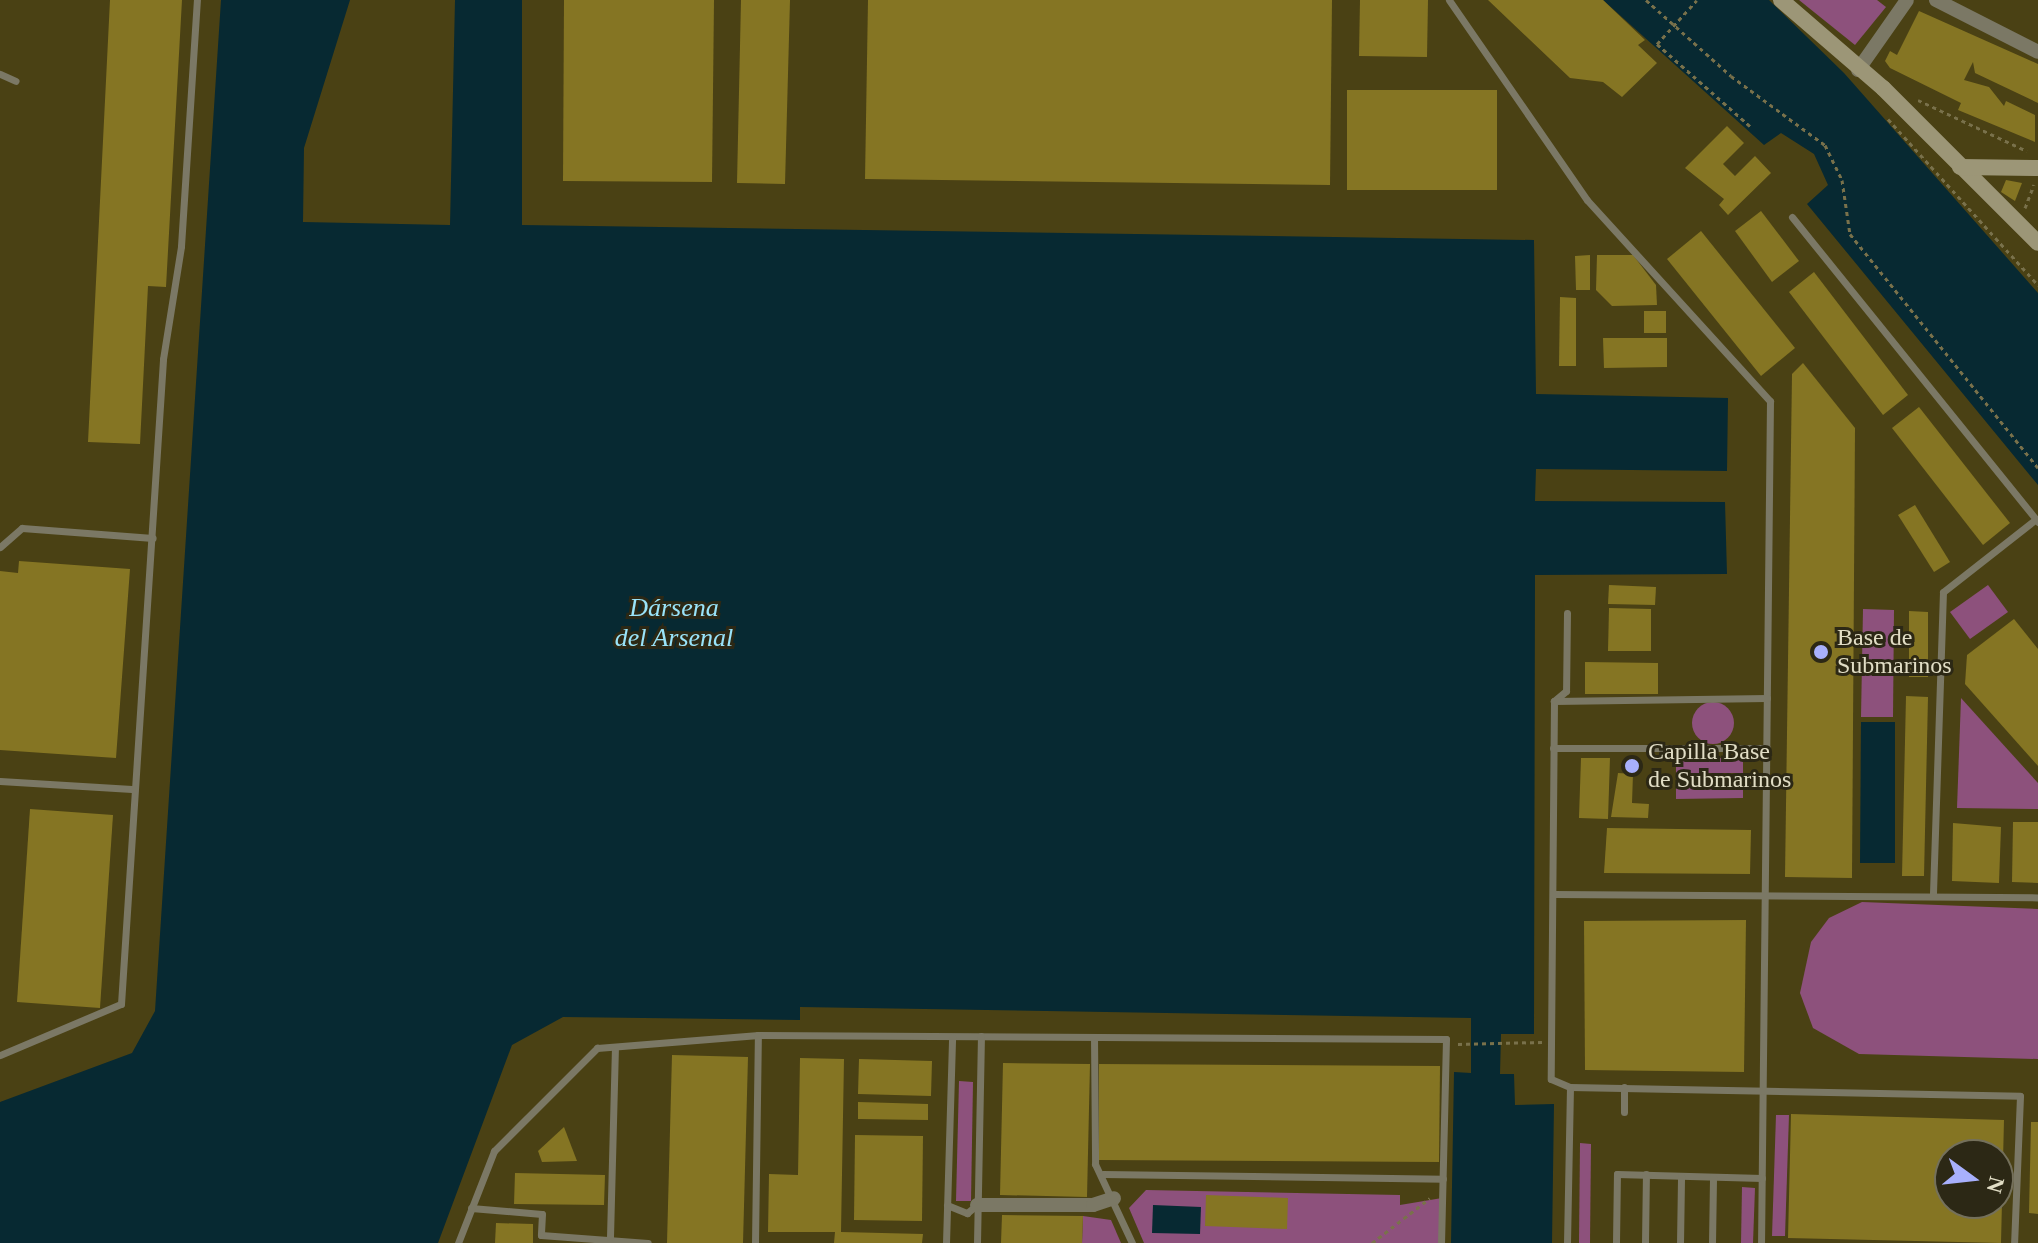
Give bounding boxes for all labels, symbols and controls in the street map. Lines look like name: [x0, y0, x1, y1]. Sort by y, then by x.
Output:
water label: Dársena del Arsenal: [614, 592, 734, 654]
place label: Base de Submarinos: [1837, 624, 1952, 680]
marker: Base de Submarinos: [1812, 643, 1830, 661]
place label: Capilla Base de Submarinos: [1648, 738, 1791, 794]
marker: Capilla Base de Submarinos: [1623, 757, 1641, 775]
north arrow: [1934, 1139, 2014, 1219]
text: N: [1982, 1174, 2010, 1196]

